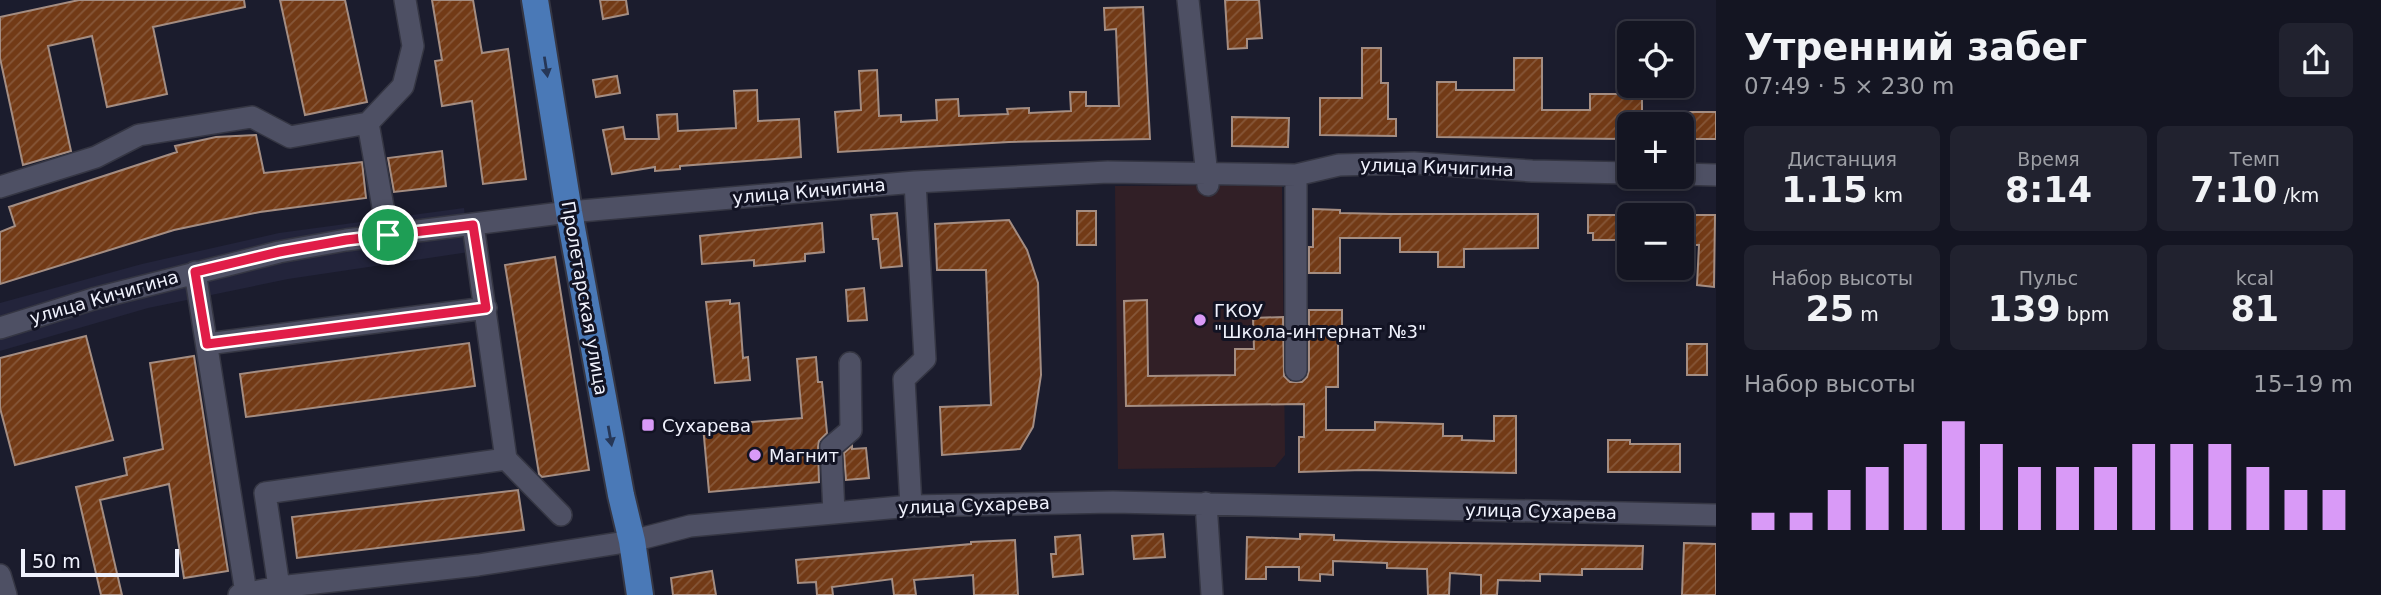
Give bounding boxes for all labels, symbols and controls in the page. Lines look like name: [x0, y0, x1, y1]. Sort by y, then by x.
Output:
map controls: [1617, 21, 1694, 280]
button: locate: [1617, 21, 1694, 98]
button: share: [2279, 23, 2353, 97]
text: Утренний забег: [1744, 25, 2087, 69]
one-way arrow: [541, 56, 552, 78]
text: 07:49 · 5 × 230 m: [1744, 73, 1954, 99]
button: +: [1617, 112, 1694, 189]
text: Дистанция: [1787, 148, 1897, 170]
text: Время: [2017, 148, 2080, 170]
text: Темп: [2230, 148, 2280, 170]
street label: улица Кичигина: [1360, 154, 1514, 180]
text: 1.15: [1781, 170, 1868, 210]
text: 8:14: [2005, 170, 2092, 210]
text: 7:10: [2190, 170, 2277, 210]
street label: улица Кичигина: [732, 174, 886, 208]
text: km: [1868, 184, 1903, 206]
text: /km: [2277, 184, 2319, 206]
street label: Пролетарская улица: [558, 199, 612, 397]
button: −: [1617, 203, 1694, 280]
pin: [358, 205, 418, 265]
icon: arrive: [369, 216, 407, 254]
street label: улица Кичигина: [27, 266, 181, 328]
text: Набор высоты: [1771, 267, 1913, 289]
text: Пульс: [2019, 267, 2078, 289]
text: kcal: [2236, 267, 2274, 289]
text: 25: [1806, 289, 1854, 329]
text: 139: [1988, 289, 2061, 329]
text: 81: [2230, 289, 2279, 329]
place label: ГКОУ "Школа-интернат №3": [1214, 300, 1426, 342]
text: m: [1854, 303, 1879, 325]
text: bpm: [2061, 303, 2109, 325]
marker: ГКОУ "Школа-интернат №3": [1192, 312, 1208, 328]
text: Набор высоты: [1744, 371, 1916, 397]
text: 15–19 m: [2253, 371, 2353, 397]
place label: Сухарева: [662, 415, 751, 436]
marker: Сухарева: [640, 417, 656, 433]
one-way arrow: [605, 425, 616, 447]
place label: Магнит: [769, 445, 839, 466]
marker: Магнит: [747, 447, 763, 463]
street label: улица Сухарева: [898, 492, 1050, 518]
street label: улица Сухарева: [1465, 499, 1617, 523]
scale bar: [21, 546, 178, 578]
text: 50 m: [32, 550, 81, 572]

